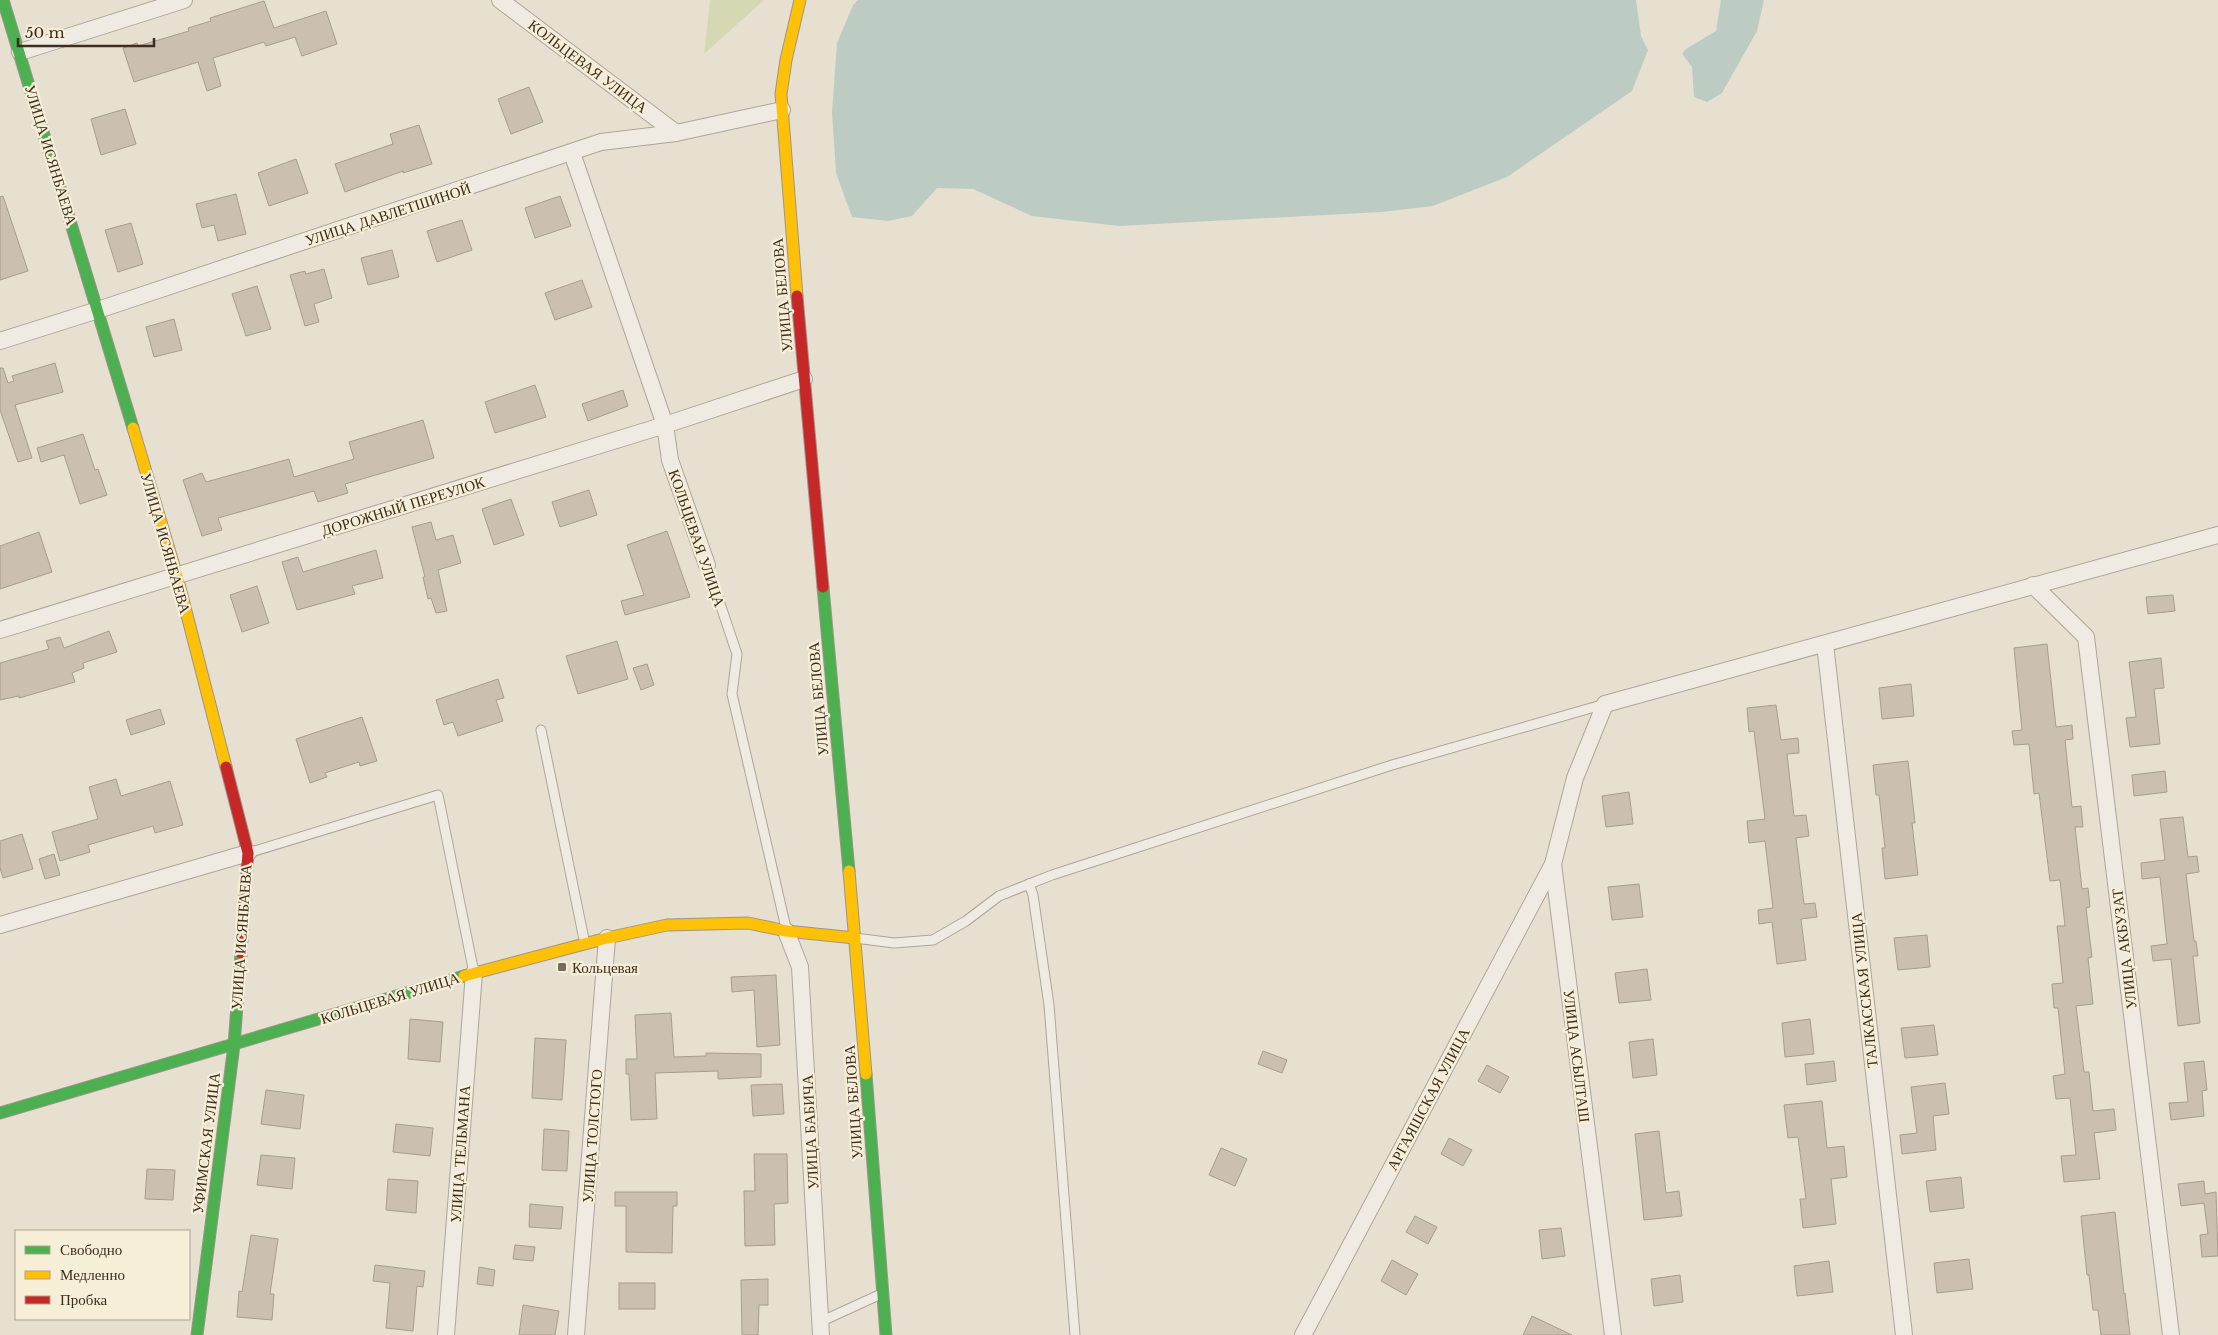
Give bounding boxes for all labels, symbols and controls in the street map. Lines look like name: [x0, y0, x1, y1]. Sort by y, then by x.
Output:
scale bar: [18, 15, 154, 47]
street label: КОЛЬЦЕВАЯ УЛИЦА: [525, 15, 651, 117]
text: 50 m: [25, 23, 65, 42]
street label: УЛИЦА ИСЯНБАЕВА: [21, 82, 81, 228]
street label: УЛИЦА ДАВЛЕТШИНОЙ: [303, 178, 474, 250]
street label: УЛИЦА БЕЛОВА: [768, 237, 796, 353]
street label: КОЛЬЦЕВАЯ УЛИЦА: [665, 467, 730, 609]
street label: УЛИЦА ИСЯНБАЕВА: [137, 470, 195, 616]
street label: ДОРОЖНЫЙ ПЕРЕУЛОК: [319, 472, 488, 540]
street label: УЛИЦА БЕЛОВА: [804, 641, 832, 757]
street label: УЛИЦА ИСЯНБАЕВА: [226, 863, 256, 1010]
street label: УЛИЦА АКБУЗАТ: [2107, 888, 2141, 1010]
street label: ТАЛКАССКАЯ УЛИЦА: [1846, 911, 1882, 1069]
place label: Кольцевая: [572, 958, 638, 977]
marker: Кольцевая: [556, 961, 568, 973]
street label: КОЛЬЦЕВАЯ УЛИЦА: [318, 968, 462, 1028]
street label: УЛИЦА АСЫЛТАШ: [1559, 989, 1595, 1123]
street label: АРГАЯШСКАЯ УЛИЦА: [1382, 1024, 1474, 1174]
street label: УЛИЦА БЕЛОВА: [840, 1044, 866, 1160]
street label: УЛИЦА ТОЛСТОГО: [578, 1068, 606, 1204]
street label: УФИМСКАЯ УЛИЦА: [188, 1071, 224, 1215]
street label: УЛИЦА БАБИЧА: [797, 1074, 823, 1190]
street label: УЛИЦА ТЕЛЬМАНА: [446, 1084, 474, 1224]
legend: [15, 1230, 190, 1320]
text: Свободно: [60, 1240, 122, 1259]
text: Медленно: [60, 1265, 125, 1284]
text: Пробка: [60, 1290, 108, 1309]

